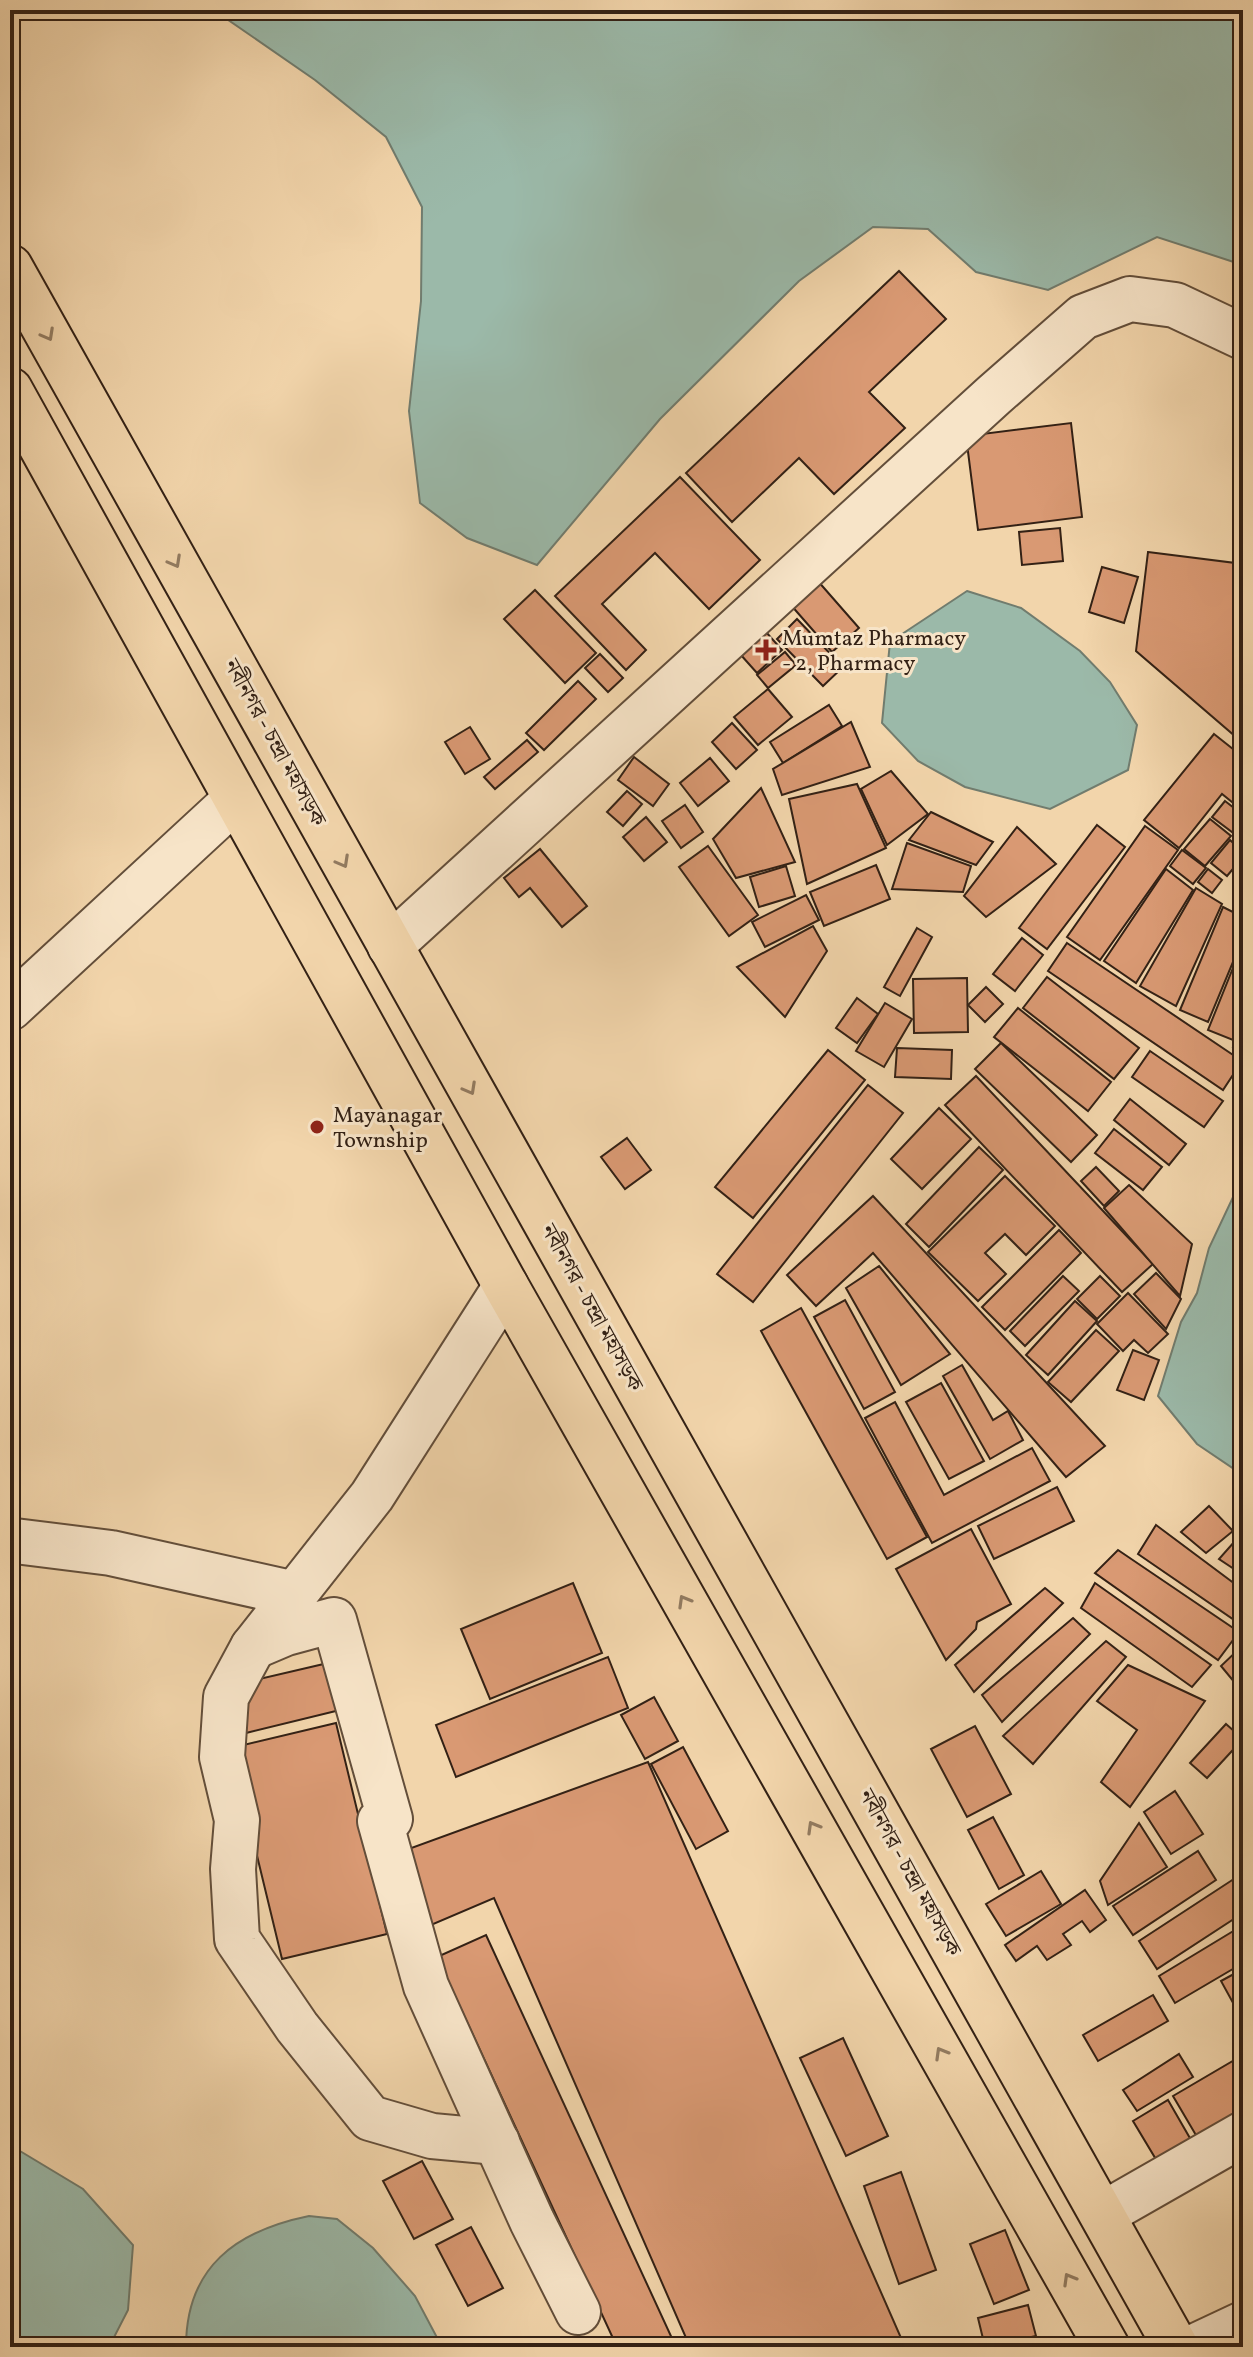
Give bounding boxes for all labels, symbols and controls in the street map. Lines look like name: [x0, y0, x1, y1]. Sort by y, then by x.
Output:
one-way arrow: [38, 326, 54, 341]
one-way arrow: [165, 553, 181, 568]
place label: Mumtaz Pharmacy - 2, Pharmacy: [782, 624, 966, 680]
marker: Mumtaz Pharmacy - 2, Pharmacy: [757, 641, 775, 659]
street label: নবীনগর - চন্দ্রা মহাসড়ক: [214, 653, 333, 834]
one-way arrow: [333, 853, 349, 868]
one-way arrow: [460, 1080, 476, 1095]
place label: Mayanagar Township: [333, 1101, 442, 1157]
marker: Mayanagar Township: [308, 1118, 326, 1136]
street label: নবীনগর - চন্দ্রা মহাসড়ক: [531, 1218, 650, 1399]
one-way arrow: [678, 1595, 694, 1609]
street label: নবীনগর - চন্দ্রা মহাসড়ক: [849, 1783, 968, 1964]
one-way arrow: [807, 1821, 822, 1835]
one-way arrow: [935, 2047, 951, 2062]
one-way arrow: [1063, 2273, 1079, 2288]

